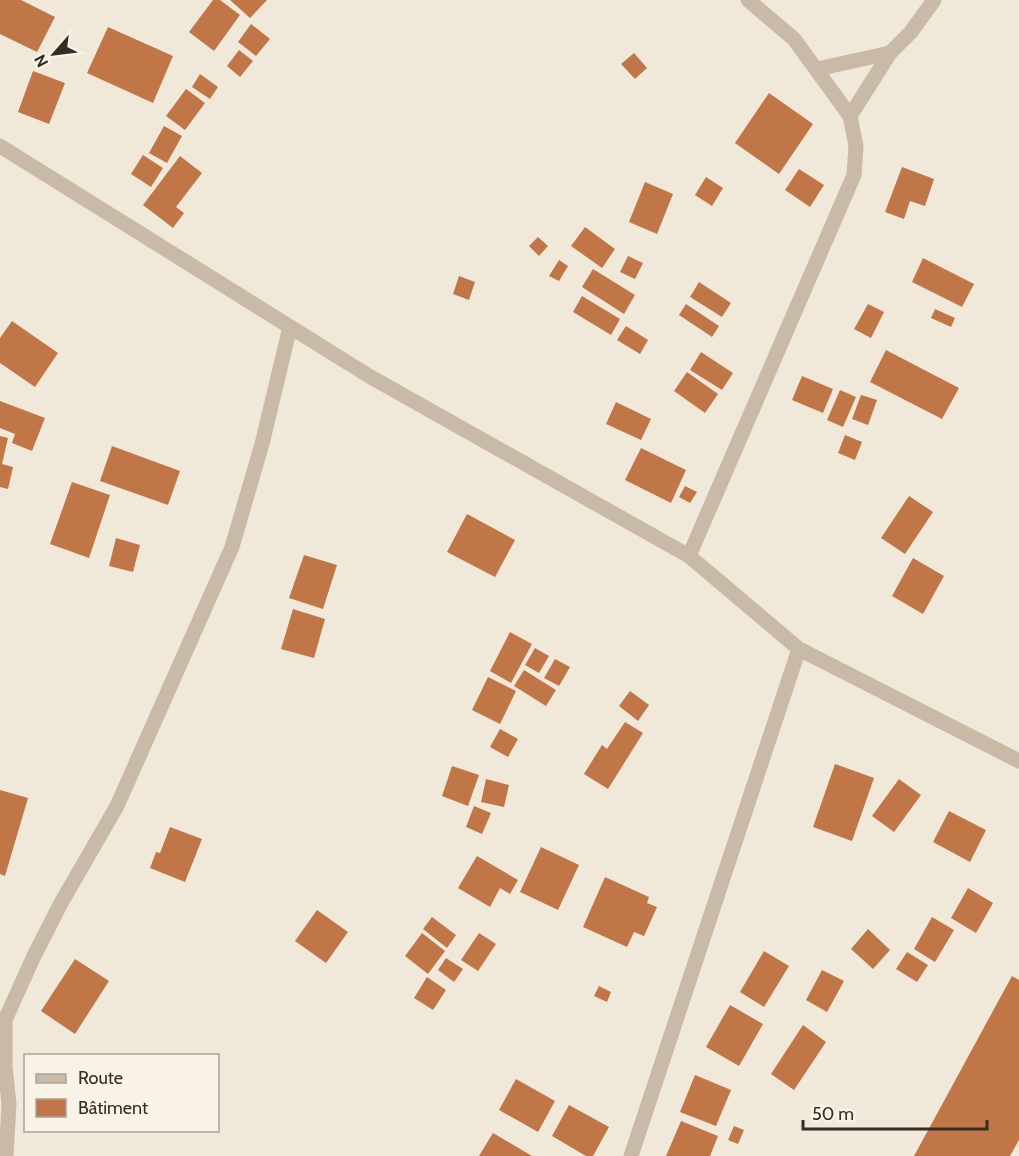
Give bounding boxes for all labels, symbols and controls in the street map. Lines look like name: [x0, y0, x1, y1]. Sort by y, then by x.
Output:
north arrow: [24, 24, 84, 84]
text: N: [30, 51, 52, 70]
legend: [24, 1054, 219, 1132]
text: Route: [78, 1067, 123, 1089]
scale bar: [803, 1093, 988, 1131]
text: Bâtiment: [78, 1097, 148, 1119]
text: 50 m: [812, 1103, 854, 1125]

